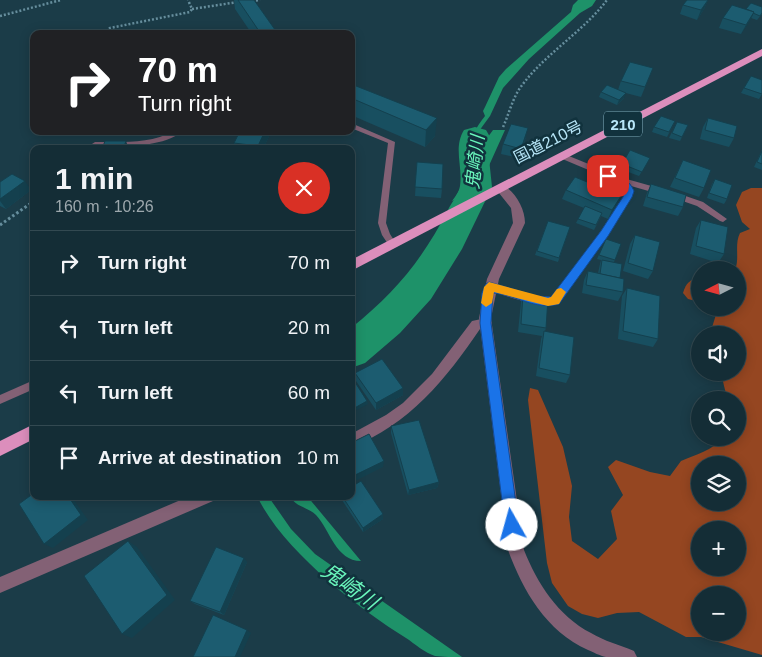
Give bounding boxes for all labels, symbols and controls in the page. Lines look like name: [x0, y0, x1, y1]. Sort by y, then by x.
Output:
icon: right: [55, 50, 120, 115]
text: 70 m: [138, 50, 218, 89]
text: Turn right: [138, 91, 231, 116]
road number: 210: [604, 112, 642, 136]
street label: 国道210号: [511, 117, 585, 167]
water label: 鬼崎川: [462, 132, 488, 190]
pin: [587, 155, 629, 197]
text: 1 min: [55, 162, 133, 195]
button: close: [278, 162, 330, 214]
icon: arrive: [594, 162, 622, 190]
text: 160 m · 10:26: [55, 198, 154, 215]
icon: right: [55, 249, 83, 277]
text: Turn right: [98, 252, 186, 273]
text: 70 m: [288, 252, 330, 273]
north arrow: [691, 261, 746, 316]
map controls: [691, 261, 746, 641]
icon: left: [55, 314, 83, 342]
text: Turn left: [98, 317, 173, 338]
text: 20 m: [288, 317, 330, 338]
button: sound: [691, 326, 746, 381]
icon: left: [55, 379, 83, 407]
text: Turn left: [98, 382, 173, 403]
text: 60 m: [288, 382, 330, 403]
button: search: [691, 391, 746, 446]
icon: arrive: [55, 444, 83, 472]
text: Arrive at destination: [98, 447, 282, 468]
text: 10 m: [297, 447, 339, 468]
button: layers: [691, 456, 746, 511]
position arrow: [485, 498, 537, 550]
button: +: [691, 521, 746, 576]
water label: 鬼崎川: [318, 559, 384, 615]
button: −: [691, 586, 746, 641]

